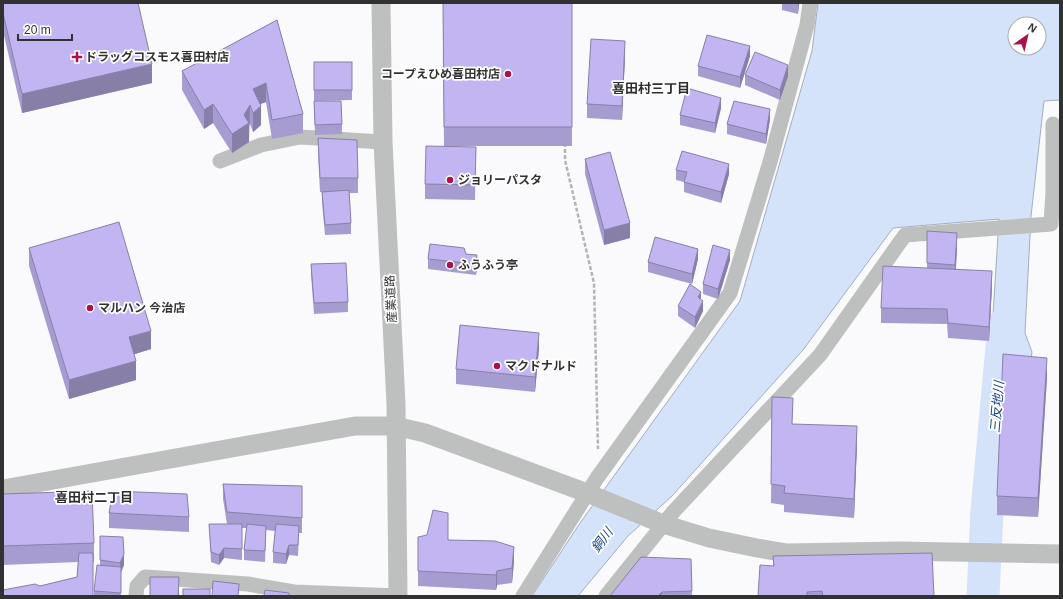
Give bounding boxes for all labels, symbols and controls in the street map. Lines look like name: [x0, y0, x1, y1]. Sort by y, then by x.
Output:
scale bar: [18, 16, 72, 42]
north arrow: [1007, 16, 1047, 56]
text: N: [1026, 21, 1039, 35]
text: 20 m: [24, 23, 51, 37]
place label: ドラッグコスモス喜田村店: [85, 50, 229, 64]
marker: ドラッグコスモス喜田村店: [72, 52, 82, 62]
place label: コープえひめ喜田村店: [381, 67, 500, 81]
marker: コープえひめ喜田村店: [503, 69, 513, 79]
district label: 喜田村三丁目: [612, 81, 690, 96]
place label: ジョリーパスタ: [458, 173, 542, 187]
marker: ジョリーパスタ: [445, 175, 455, 185]
place label: ふうふう亭: [458, 258, 518, 272]
marker: ふうふう亭: [445, 260, 455, 270]
street label: 産業道路: [383, 275, 399, 323]
place label: マルハン 今治店: [98, 301, 185, 315]
marker: マルハン 今治店: [85, 303, 95, 313]
place label: マクドナルド: [505, 359, 577, 373]
marker: マクドナルド: [492, 361, 502, 371]
water label: 三反地川: [987, 378, 1007, 434]
district label: 喜田村二丁目: [55, 490, 133, 505]
water label: 銅川: [588, 524, 617, 555]

